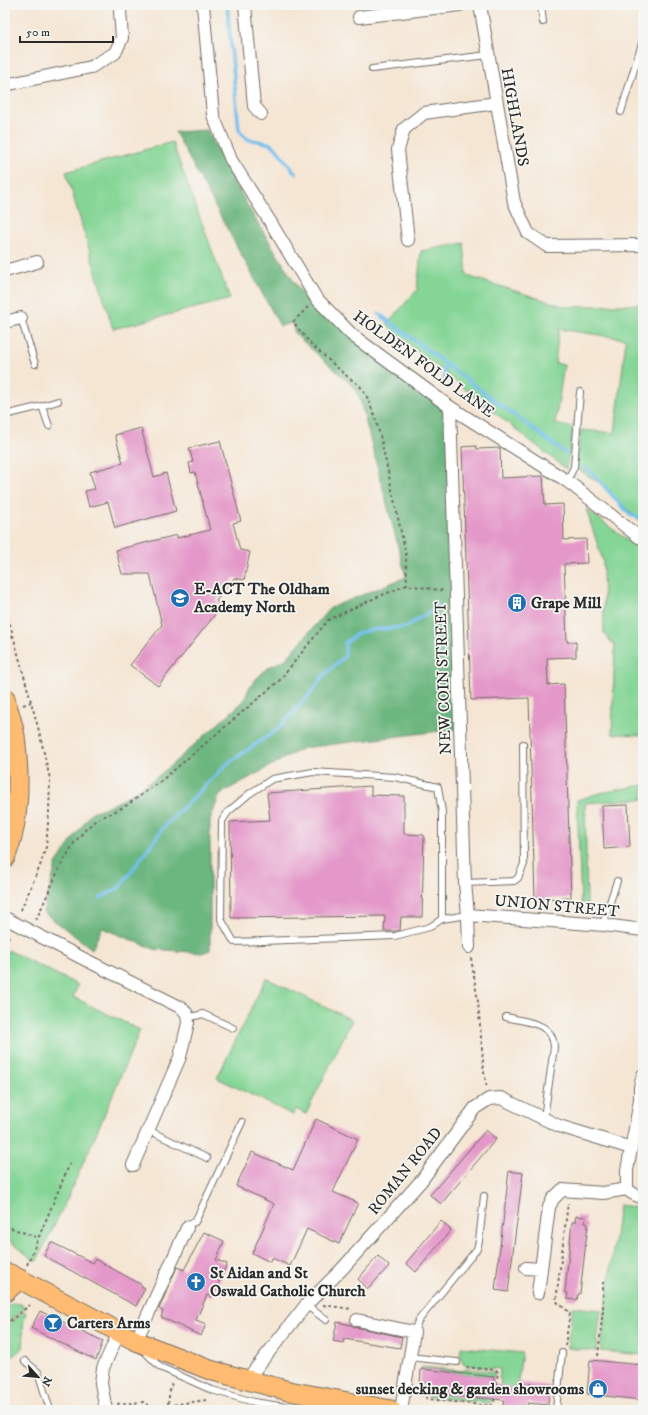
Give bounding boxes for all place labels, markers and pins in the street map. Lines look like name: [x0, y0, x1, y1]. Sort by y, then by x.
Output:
place label: E-ACT The Oldham Academy North: [193, 579, 330, 617]
school or university icon: E-ACT The Oldham Academy North: [169, 587, 191, 609]
building icon: Grape Mill: [506, 592, 528, 614]
place label: Grape Mill: [531, 593, 603, 613]
place label: St Aidan and St Oswald Catholic Church: [210, 1263, 366, 1301]
church icon: St Aidan and St Oswald Catholic Church: [185, 1271, 207, 1293]
bar icon: Carters Arms: [42, 1312, 64, 1334]
place label: Carters Arms: [67, 1313, 151, 1333]
shop icon: sunset decking & garden showrooms: [587, 1378, 609, 1400]
place label: sunset decking & garden showrooms: [356, 1379, 585, 1399]

